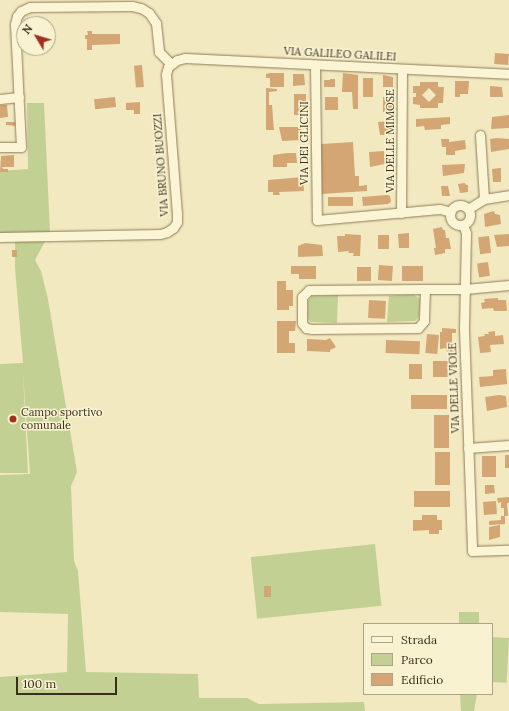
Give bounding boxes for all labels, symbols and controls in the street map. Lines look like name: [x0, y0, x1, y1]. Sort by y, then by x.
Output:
north arrow: [16, 16, 56, 56]
text: N: [19, 22, 35, 37]
street label: VIA GALILEO GALILEI: [283, 44, 397, 64]
street label: VIA DELLE MIMOSE: [383, 89, 397, 193]
street label: VIA DEI GLICINI: [297, 101, 311, 185]
street label: VIA BRUNO BUOZZI: [151, 113, 171, 217]
street label: VIA DELLE VIOLE: [446, 342, 462, 434]
place label: Campo sportivo comunale: [21, 406, 102, 432]
marker: Campo sportivo comunale: [8, 414, 18, 424]
legend: [363, 623, 493, 695]
text: Strada: [401, 632, 437, 647]
text: Parco: [401, 652, 433, 667]
scale bar: [18, 669, 119, 695]
text: Edificio: [401, 672, 443, 687]
text: 100 m: [23, 676, 56, 691]

